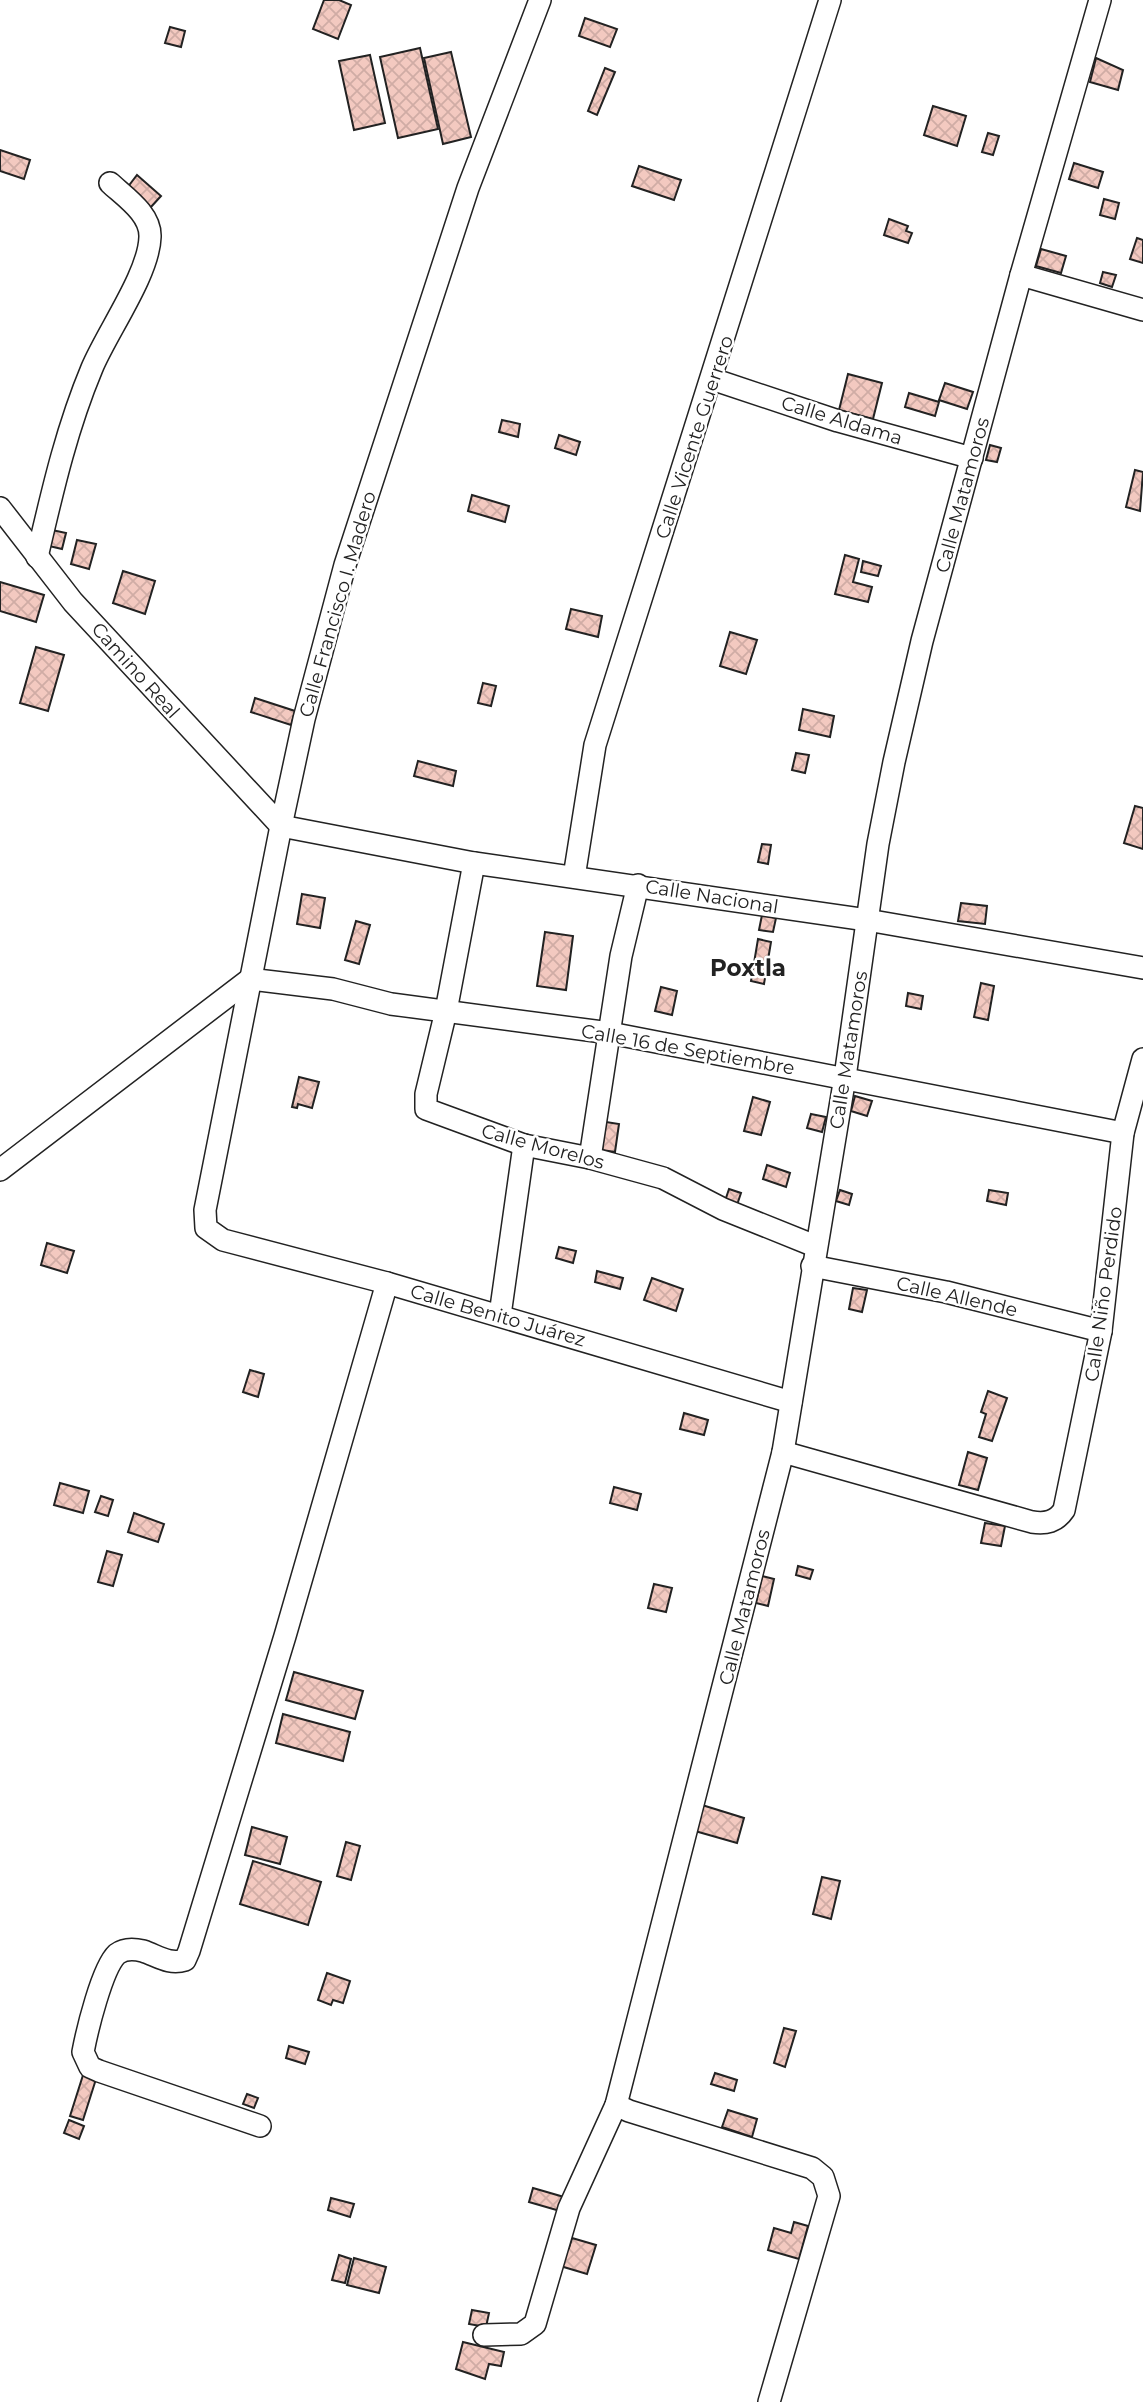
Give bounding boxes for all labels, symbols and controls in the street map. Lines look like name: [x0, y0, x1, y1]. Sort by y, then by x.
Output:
street label: Calle Vicente Guerrero: [651, 332, 738, 542]
street label: Calle Aldama: [779, 391, 905, 450]
street label: Calle Matamoros: [931, 415, 994, 575]
street label: Calle Francisco I. Madero: [294, 488, 381, 720]
street label: Camino Real: [87, 618, 185, 723]
street label: Calle Nacional: [644, 875, 780, 918]
district label: Poxtla: [710, 954, 786, 982]
street label: Calle Matamoros: [825, 969, 872, 1131]
street label: Calle 16 de Septiembre: [579, 1019, 796, 1080]
street label: Calle Morelos: [479, 1119, 607, 1174]
street label: Calle Niño Perdido: [1080, 1205, 1127, 1383]
street label: Calle Allende: [894, 1271, 1020, 1322]
street label: Calle Benito Juárez: [408, 1279, 588, 1351]
street label: Calle Matamoros: [714, 1527, 775, 1687]

